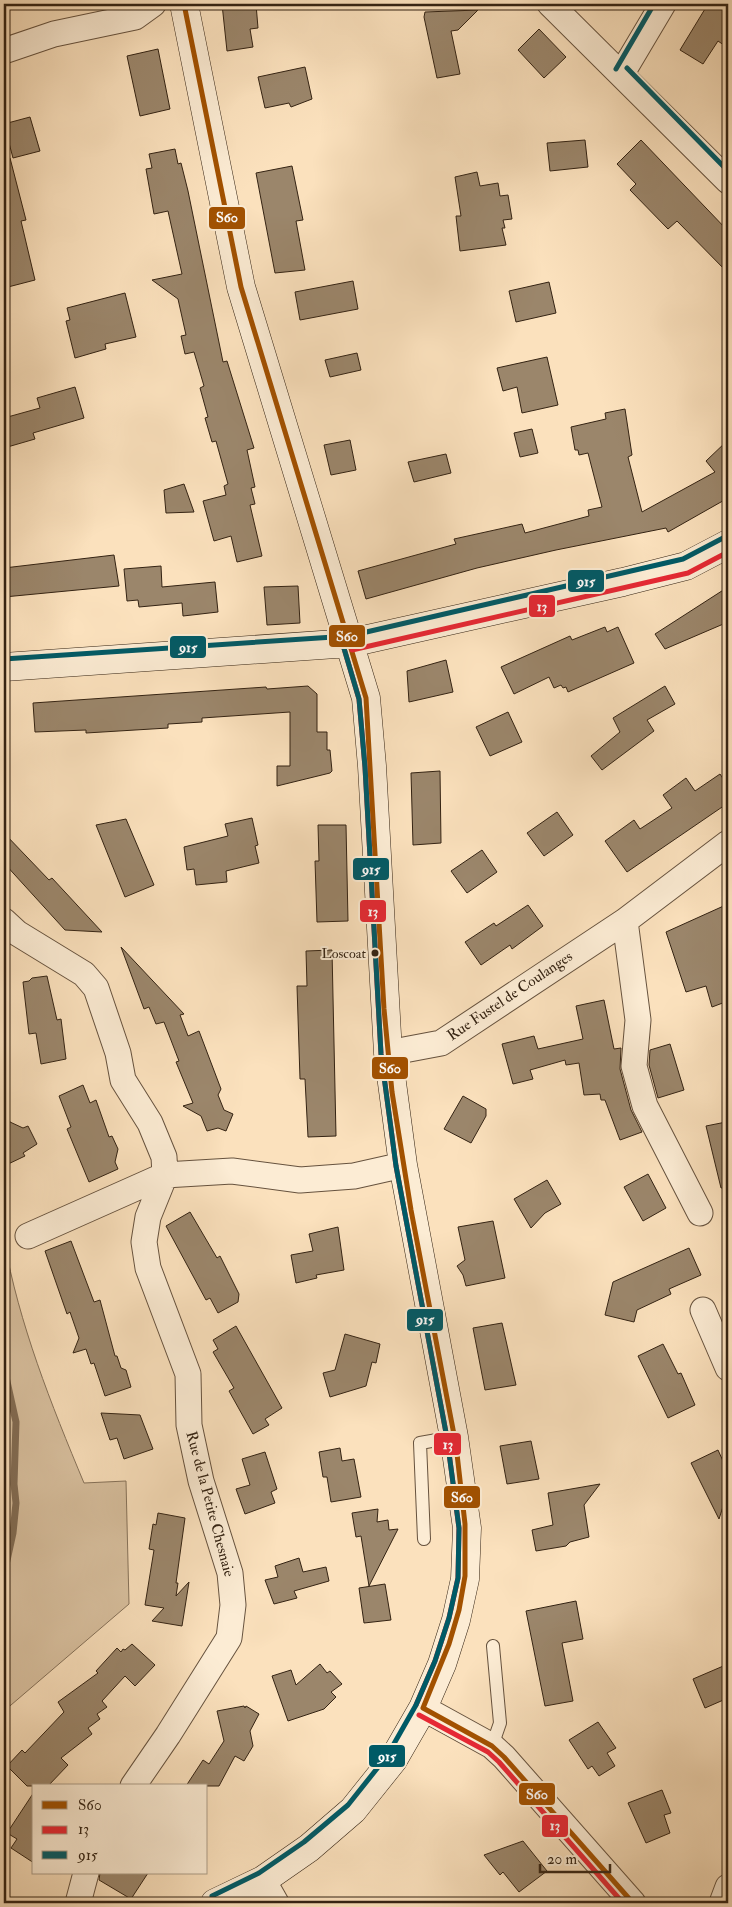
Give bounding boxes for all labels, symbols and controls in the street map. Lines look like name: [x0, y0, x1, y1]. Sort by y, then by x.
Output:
line badge: S60: [208, 206, 246, 230]
text: S60: [216, 209, 238, 226]
line badge: 915: [567, 569, 605, 593]
text: 915: [575, 573, 596, 590]
line badge: 13: [528, 594, 556, 618]
text: 13: [537, 598, 547, 615]
line badge: S60: [328, 624, 366, 648]
text: S60: [336, 628, 358, 645]
line badge: 915: [169, 635, 207, 659]
text: 915: [177, 639, 198, 656]
line badge: 915: [352, 857, 390, 881]
text: 915: [360, 861, 381, 878]
line badge: 13: [359, 899, 387, 923]
text: 13: [368, 903, 378, 920]
place label: Loscoat: [322, 945, 366, 962]
street label: Rue Fustel de Coulanges: [444, 947, 576, 1045]
marker: Loscoat: [370, 948, 380, 958]
line badge: S60: [371, 1056, 409, 1080]
text: S60: [379, 1060, 401, 1077]
line badge: 915: [406, 1308, 444, 1332]
text: 915: [414, 1311, 435, 1328]
street label: Rue de la Petite Chesnaie: [181, 1429, 239, 1579]
line badge: 13: [433, 1432, 462, 1456]
text: 13: [443, 1436, 453, 1453]
line badge: S60: [443, 1485, 481, 1509]
text: S60: [451, 1489, 473, 1506]
line badge: 915: [368, 1744, 406, 1768]
text: 915: [376, 1748, 397, 1765]
line badge: S60: [518, 1782, 556, 1806]
legend: [32, 1784, 208, 1874]
text: S60: [526, 1786, 548, 1803]
text: S60: [78, 1796, 102, 1815]
line badge: 13: [541, 1814, 569, 1838]
text: 13: [550, 1817, 560, 1834]
text: 13: [78, 1820, 89, 1839]
scale bar: [540, 1842, 610, 1874]
text: 915: [77, 1846, 98, 1865]
text: 20 m: [547, 1850, 577, 1869]

